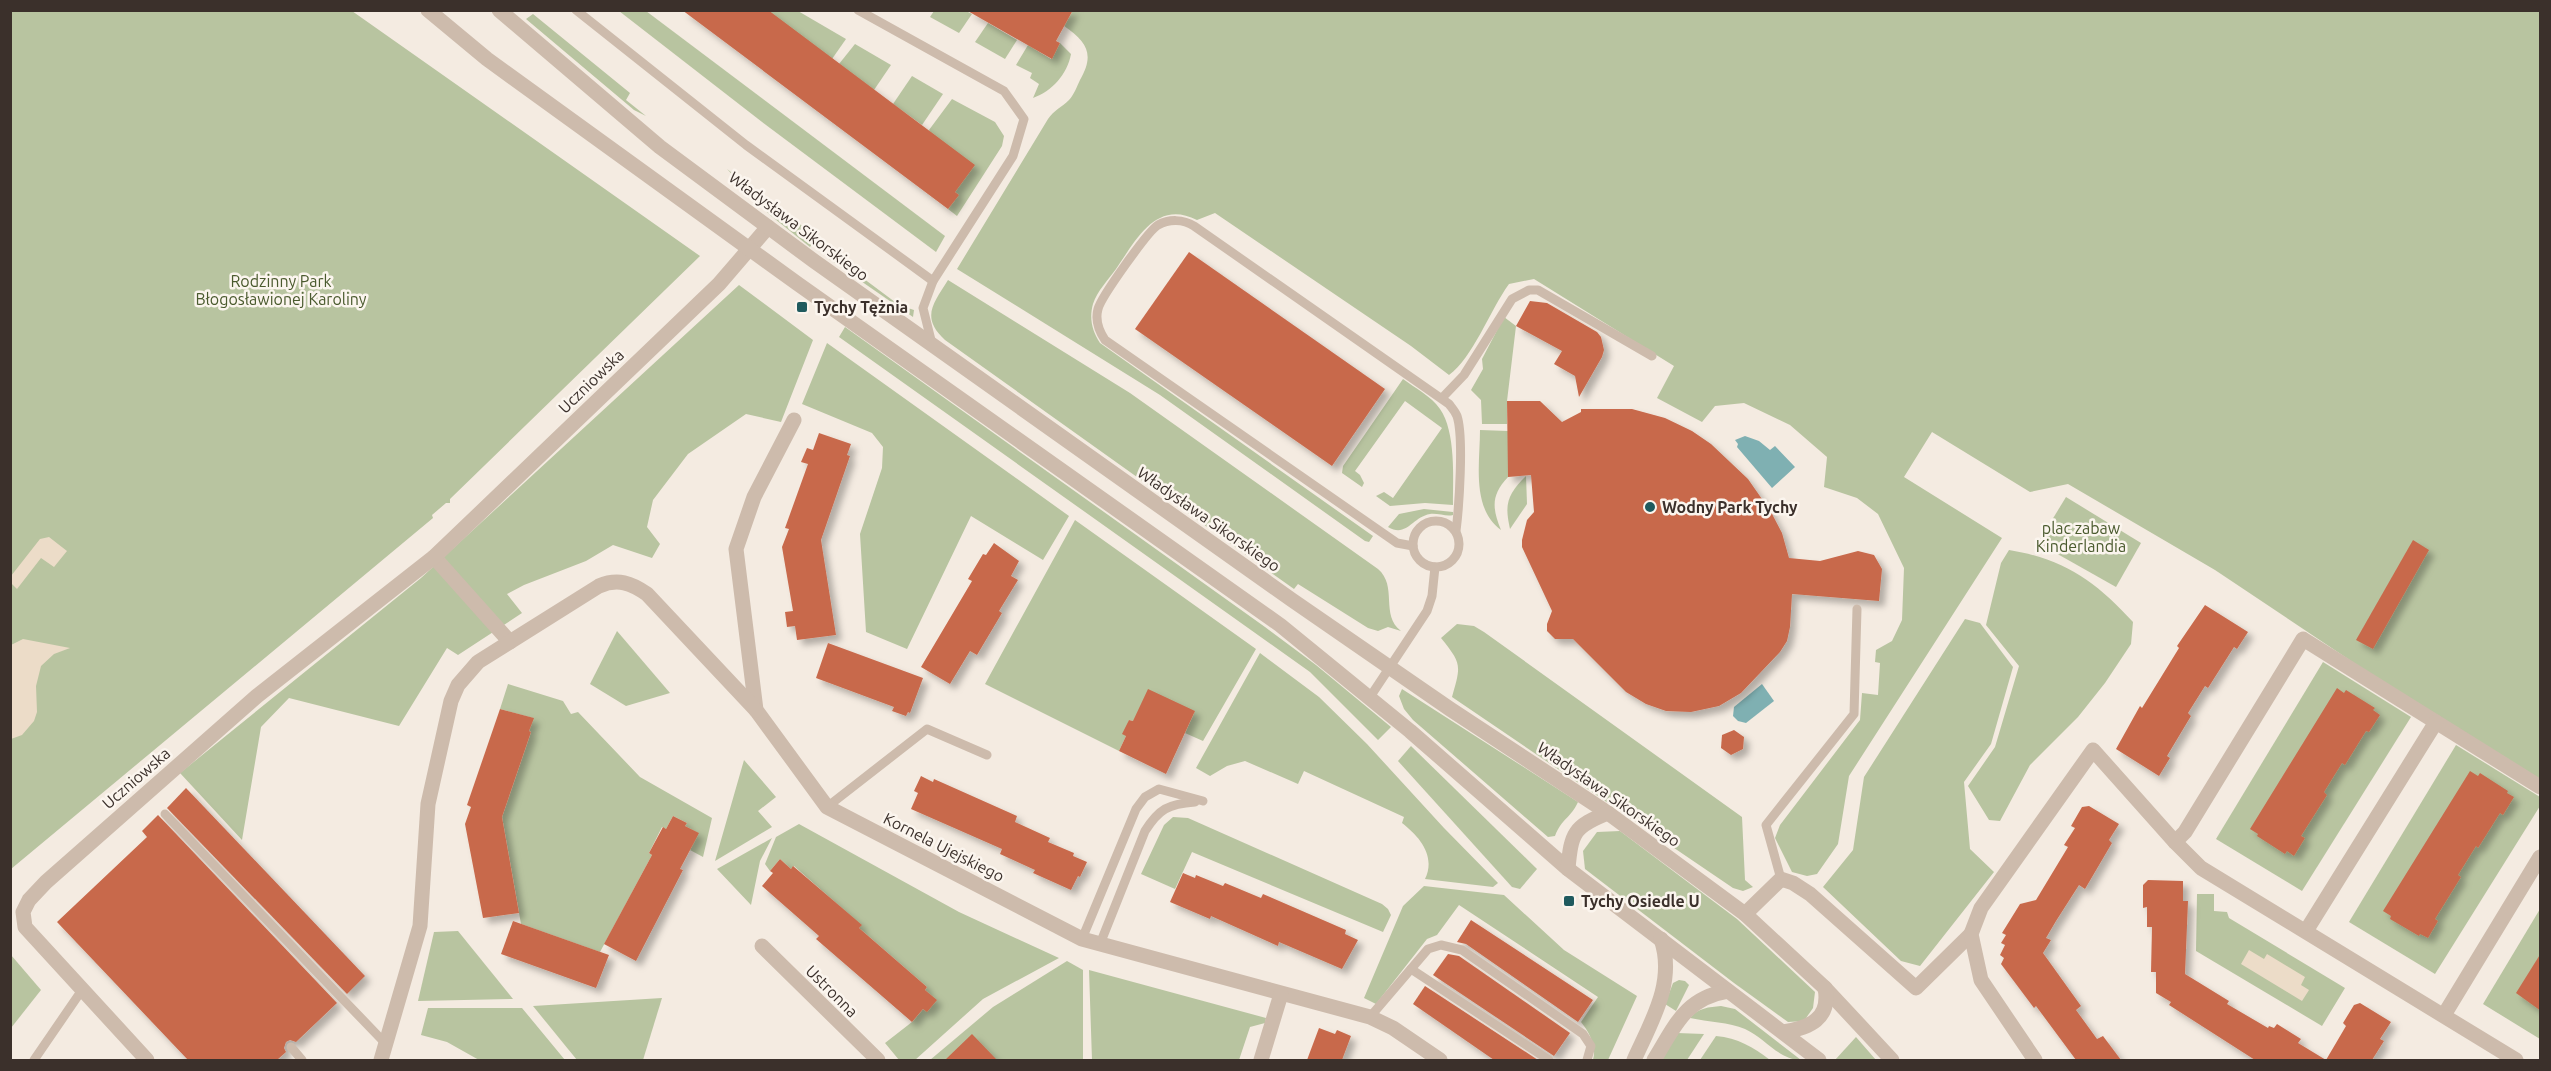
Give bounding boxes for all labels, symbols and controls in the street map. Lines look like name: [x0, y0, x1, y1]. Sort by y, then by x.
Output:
street label: Władysława Sikorskiego: [726, 168, 872, 284]
park label: Rodzinny Park Błogosławionej Karoliny: [195, 272, 367, 308]
place label: Tychy Tężnia: [814, 298, 908, 317]
marker: Tychy Tężnia: [795, 300, 809, 314]
street label: Uczniowska: [555, 345, 627, 417]
street label: Władysława Sikorskiego: [1134, 463, 1284, 575]
place label: Wodny Park Tychy: [1662, 498, 1798, 516]
marker: Wodny Park Tychy: [1643, 500, 1657, 514]
park label: plac zabaw Kinderlandia: [2036, 519, 2126, 555]
street label: Władysława Sikorskiego: [1534, 738, 1684, 850]
street label: Uczniowska: [98, 744, 174, 812]
street label: Kornela Ujejskiego: [881, 809, 1007, 885]
place label: Tychy Osiedle U: [1581, 892, 1700, 910]
marker: Tychy Osiedle U: [1562, 894, 1576, 908]
street label: Ustronna: [802, 961, 862, 1021]

